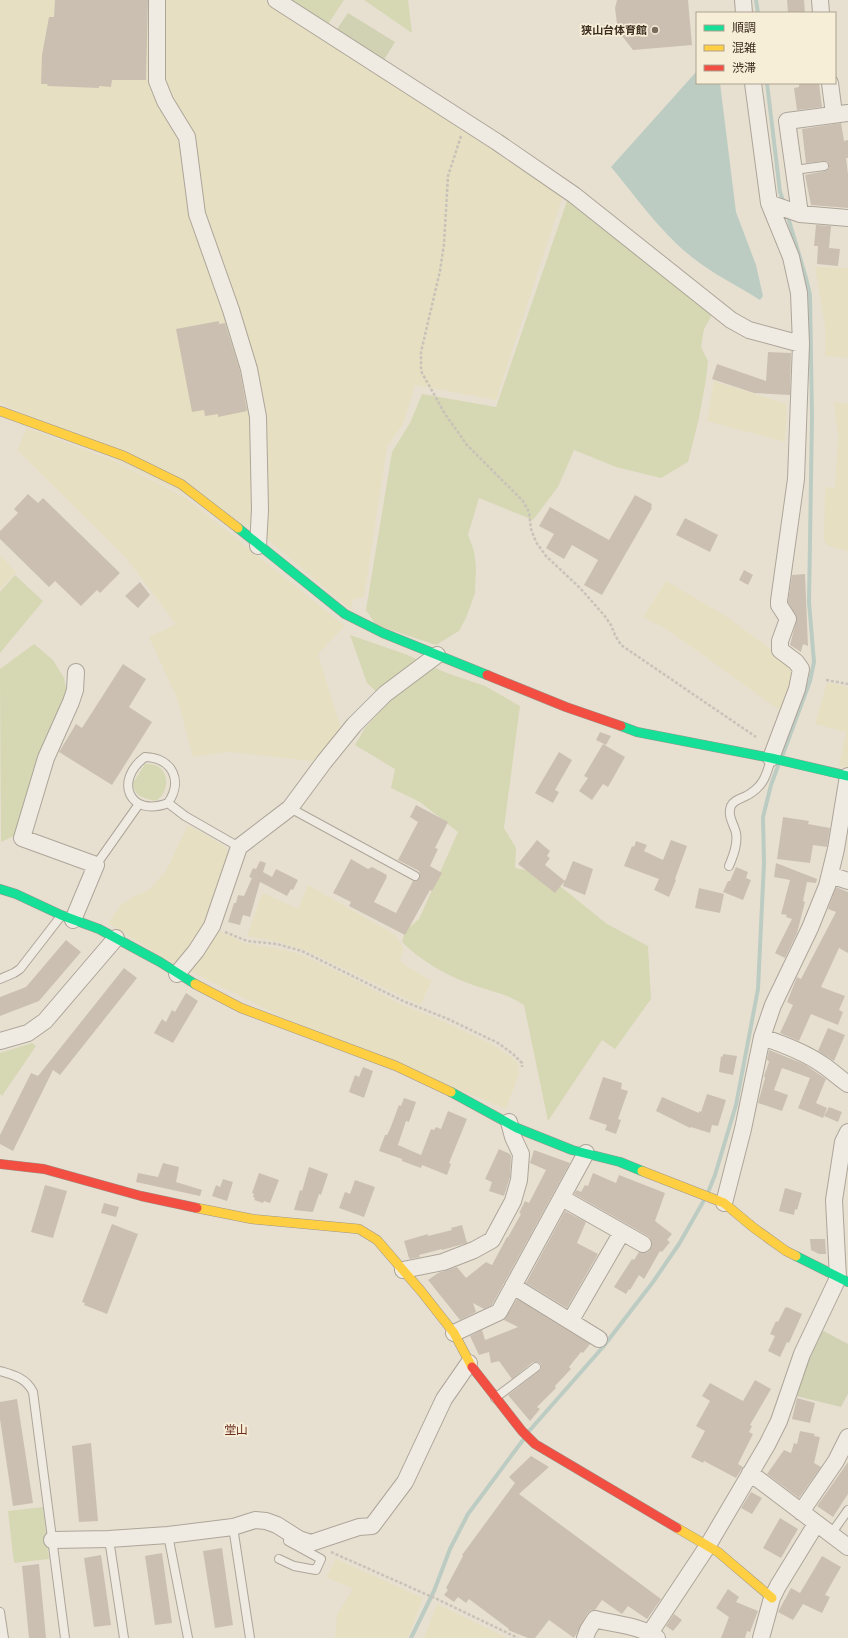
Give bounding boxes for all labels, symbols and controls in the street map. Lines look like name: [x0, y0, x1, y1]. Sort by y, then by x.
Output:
legend: [696, 12, 836, 84]
text: 順調: [732, 21, 756, 35]
place label: 狭山台体育館: [581, 24, 647, 37]
marker: 狭山台体育館: [650, 25, 660, 35]
text: 混雑: [732, 41, 756, 55]
text: 渋滞: [732, 61, 756, 75]
district label: 堂山: [224, 1423, 248, 1437]

